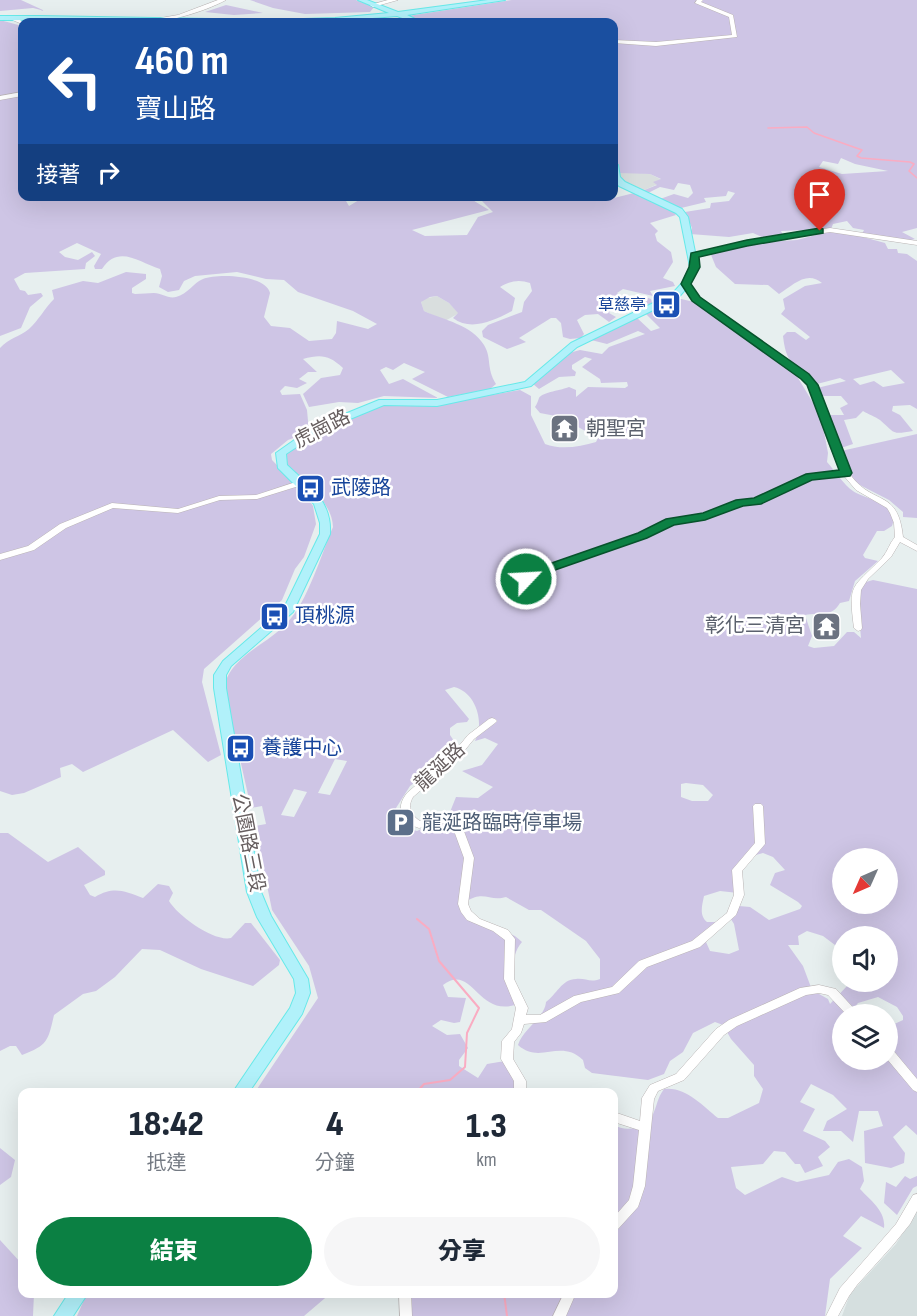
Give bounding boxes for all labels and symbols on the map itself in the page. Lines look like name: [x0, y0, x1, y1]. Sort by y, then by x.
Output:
pin: [794, 169, 845, 231]
bus stop icon: 草慈亭: [651, 289, 683, 321]
place label: 草慈亭: [598, 296, 646, 315]
street label: 虎崗路: [290, 405, 354, 453]
temple icon: 朝聖宮: [549, 413, 581, 445]
place label: 朝聖宮: [586, 417, 646, 441]
bus stop icon: 武陵路: [294, 472, 326, 504]
place label: 武陵路: [331, 476, 391, 500]
position arrow: [494, 547, 558, 611]
bus stop icon: 頂桃源: [258, 600, 290, 632]
place label: 頂桃源: [295, 604, 355, 628]
temple icon: 彰化三清宮: [810, 610, 842, 642]
place label: 彰化三清宮: [705, 614, 805, 638]
bus stop icon: 養護中心: [225, 732, 257, 764]
place label: 養護中心: [262, 736, 342, 760]
street label: 龍涎路: [410, 738, 470, 796]
street label: 公園路三段: [227, 792, 269, 894]
parking icon: 龍涎路臨時停車場: [385, 807, 417, 839]
place label: 龍涎路臨時停車場: [422, 811, 582, 835]
north arrow: [832, 848, 898, 914]

